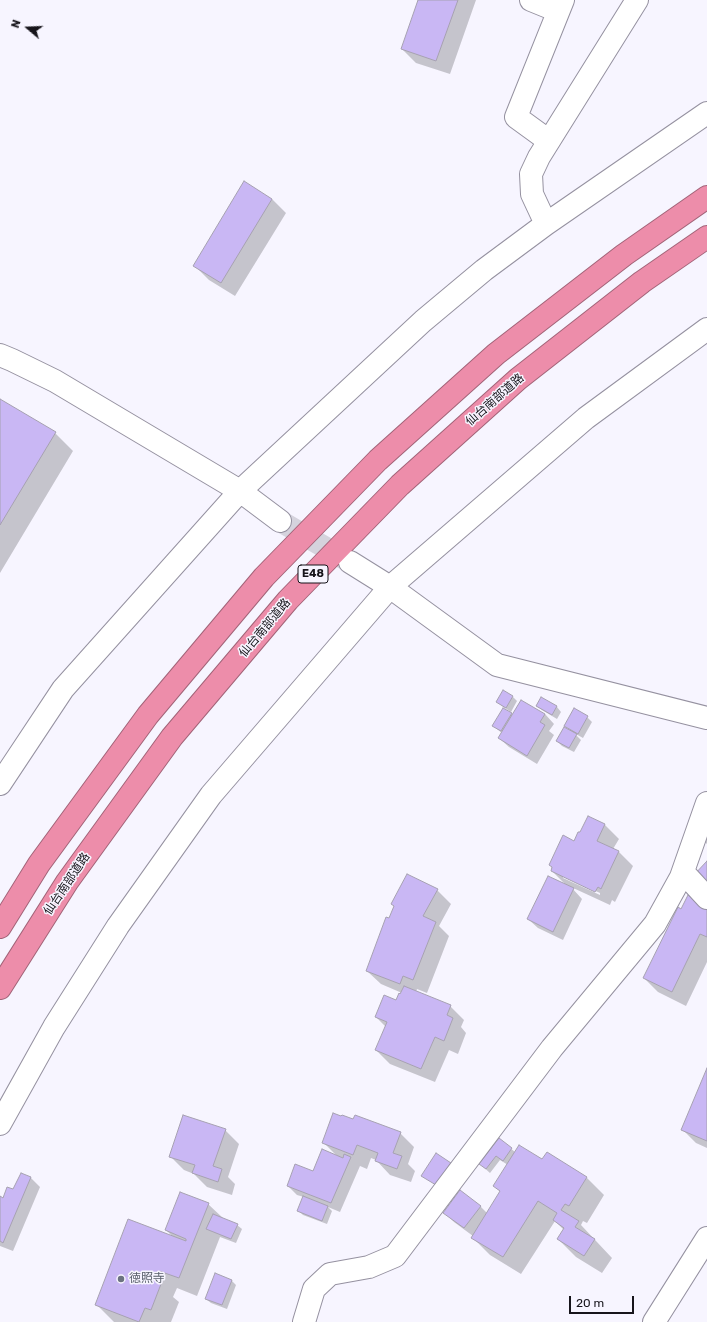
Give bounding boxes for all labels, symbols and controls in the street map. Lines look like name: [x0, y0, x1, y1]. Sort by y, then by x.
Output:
north arrow: [8, 8, 48, 48]
text: N: [9, 18, 24, 30]
street label: 仙台南部道路: [463, 371, 527, 429]
road number: E48: [298, 565, 328, 583]
street label: 仙台南部道路: [236, 596, 294, 660]
street label: 仙台南部道路: [41, 850, 93, 918]
place label: 徳照寺: [129, 1272, 165, 1286]
marker: 徳照寺: [116, 1274, 126, 1284]
scale bar: [571, 1288, 636, 1314]
text: 20 m: [576, 1296, 604, 1310]

